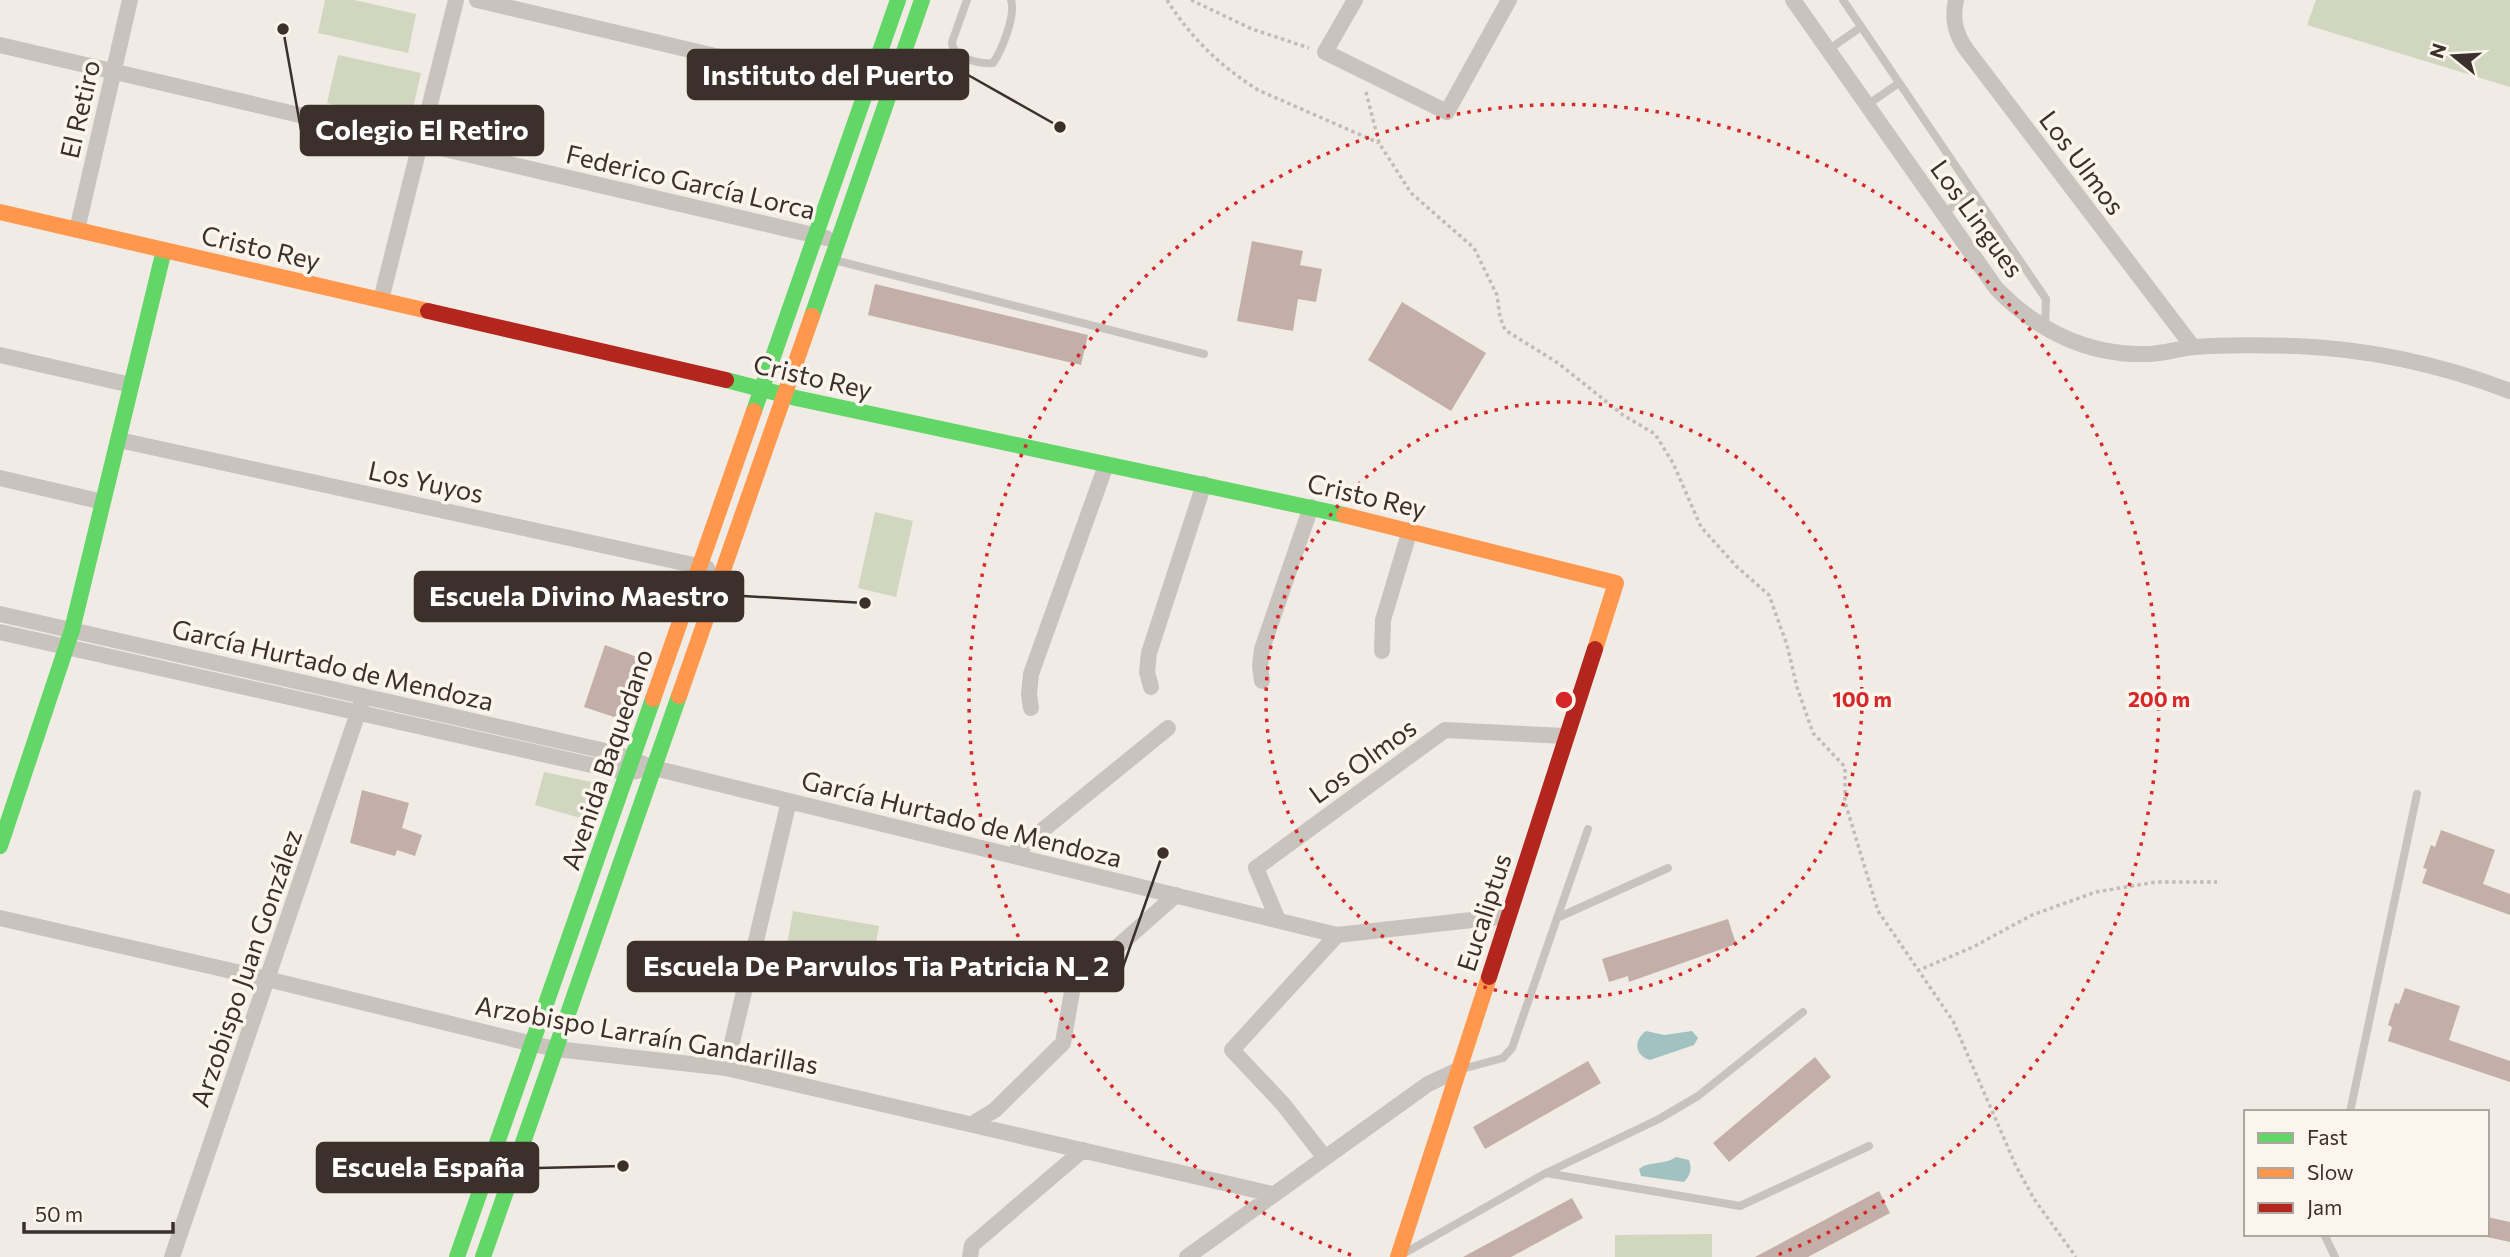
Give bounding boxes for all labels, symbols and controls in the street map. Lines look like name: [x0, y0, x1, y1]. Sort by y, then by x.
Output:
north arrow: [2419, 21, 2489, 91]
text: N: [2424, 40, 2450, 61]
callout: Instituto del Puerto: [688, 50, 968, 99]
street label: El Retiro: [53, 57, 105, 161]
text: Instituto del Puerto: [702, 57, 954, 91]
street label: Los Ulmos: [2034, 104, 2132, 220]
callout: Colegio El Retiro: [301, 106, 543, 155]
text: Colegio El Retiro: [315, 112, 529, 146]
street label: Federico García Lorca: [563, 137, 819, 225]
street label: Los Lingues: [1925, 153, 2031, 283]
street label: Cristo Rey: [199, 218, 323, 276]
street label: Cristo Rey: [751, 347, 875, 405]
street label: Los Yuyos: [366, 454, 486, 508]
street label: Cristo Rey: [1305, 466, 1429, 524]
callout: Escuela Divino Maestro: [415, 572, 743, 621]
text: Escuela Divino Maestro: [429, 578, 729, 612]
street label: García Hurtado de Mendoza: [169, 612, 497, 716]
street label: Avenida Baquedano: [554, 644, 658, 874]
text: 100 m: [1832, 686, 1892, 711]
text: 200 m: [2128, 686, 2190, 711]
centre of rings: [1552, 688, 1576, 712]
street label: Los Olmos: [1302, 711, 1422, 809]
street label: García Hurtado de Mendoza: [799, 763, 1125, 873]
street label: Arzobispo Juan González: [183, 825, 307, 1111]
street label: Eucaliptus: [1449, 849, 1517, 975]
callout: Escuela De Parvulos Tia Patricia N_ 2: [628, 942, 1123, 991]
text: Escuela De Parvulos Tia Patricia N_ 2: [643, 948, 1109, 982]
street label: Arzobispo Larraín Gandarillas: [473, 989, 821, 1079]
legend: [2244, 1110, 2489, 1236]
text: Fast: [2307, 1124, 2348, 1149]
callout: Escuela España: [317, 1143, 538, 1192]
text: Escuela España: [331, 1149, 525, 1183]
text: Slow: [2307, 1159, 2354, 1184]
scale bar: [24, 1190, 173, 1234]
text: Jam: [2307, 1194, 2342, 1219]
text: 50 m: [35, 1201, 83, 1226]

